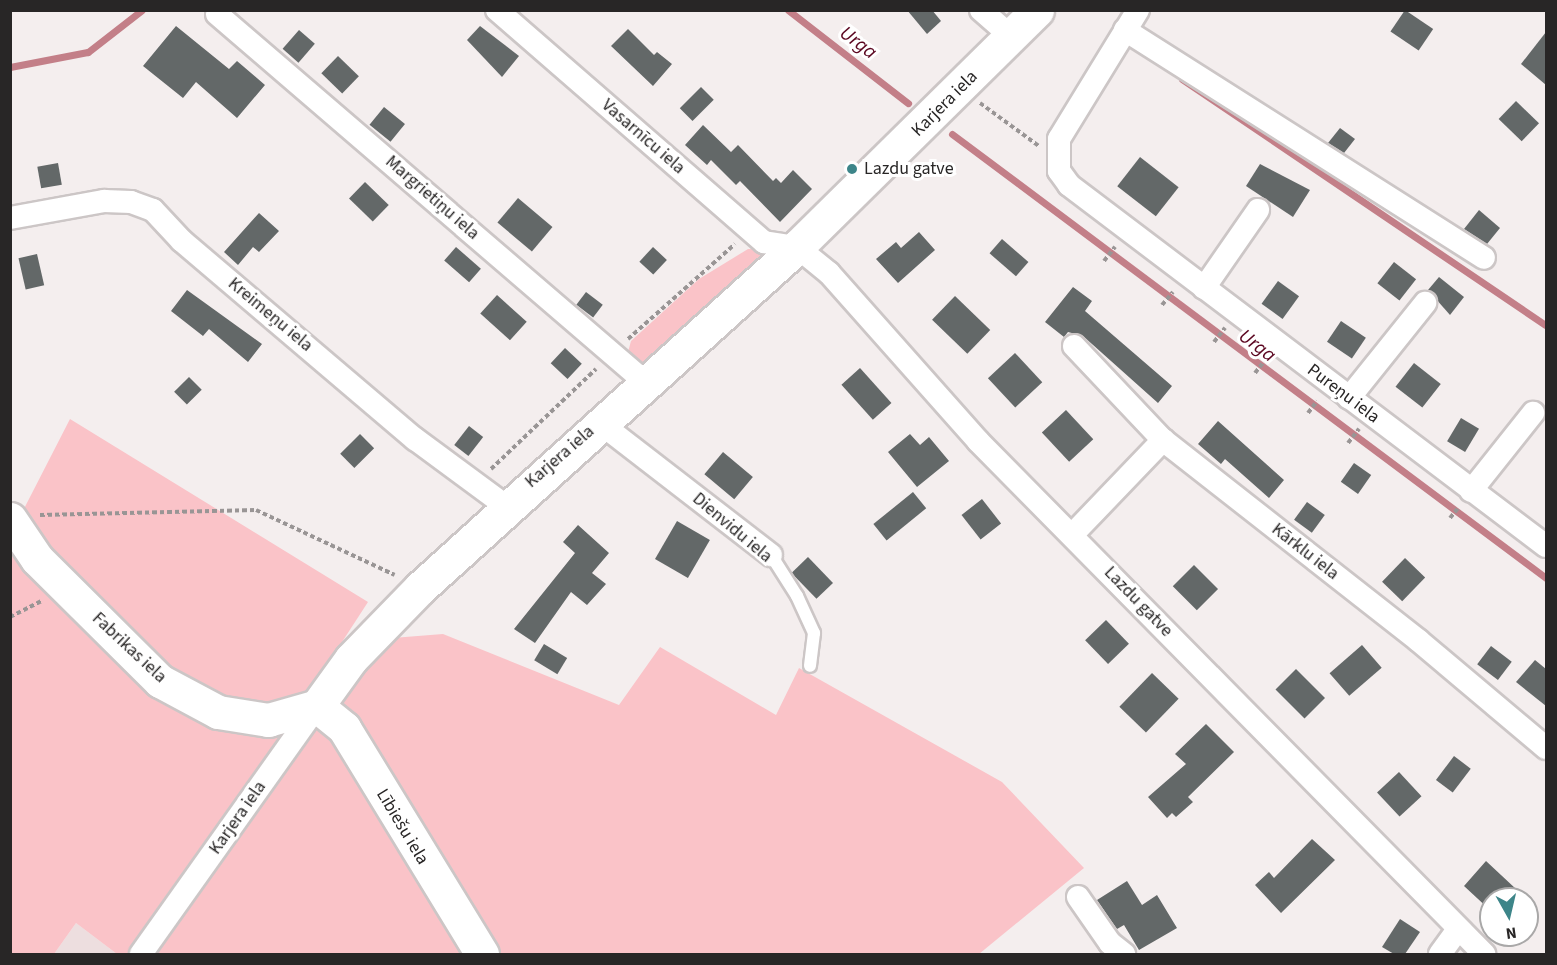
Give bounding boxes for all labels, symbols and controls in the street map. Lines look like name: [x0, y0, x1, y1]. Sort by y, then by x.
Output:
water label: Urga: [835, 21, 881, 65]
street label: Karjera iela: [907, 66, 983, 142]
street label: Vasarnīcu iela: [597, 95, 689, 179]
street label: Margrietiņu iela: [381, 151, 483, 245]
place label: Lazdu gatve: [864, 158, 954, 180]
marker: Lazdu gatve: [845, 162, 859, 176]
street label: Kreimeņu iela: [223, 273, 317, 357]
water label: Urga: [1234, 324, 1280, 368]
street label: Pureņu iela: [1302, 360, 1384, 428]
street label: Karjera iela: [521, 421, 599, 493]
street label: Dienvidu iela: [688, 488, 776, 568]
street label: Kārklu iela: [1267, 519, 1343, 585]
street label: Lazdu gatve: [1099, 562, 1177, 642]
street label: Fabrikas iela: [87, 608, 171, 688]
street label: Karjera iela: [205, 777, 271, 859]
street label: Lībiešu iela: [371, 785, 433, 869]
north arrow: [1479, 887, 1539, 947]
text: N: [1504, 921, 1518, 944]

